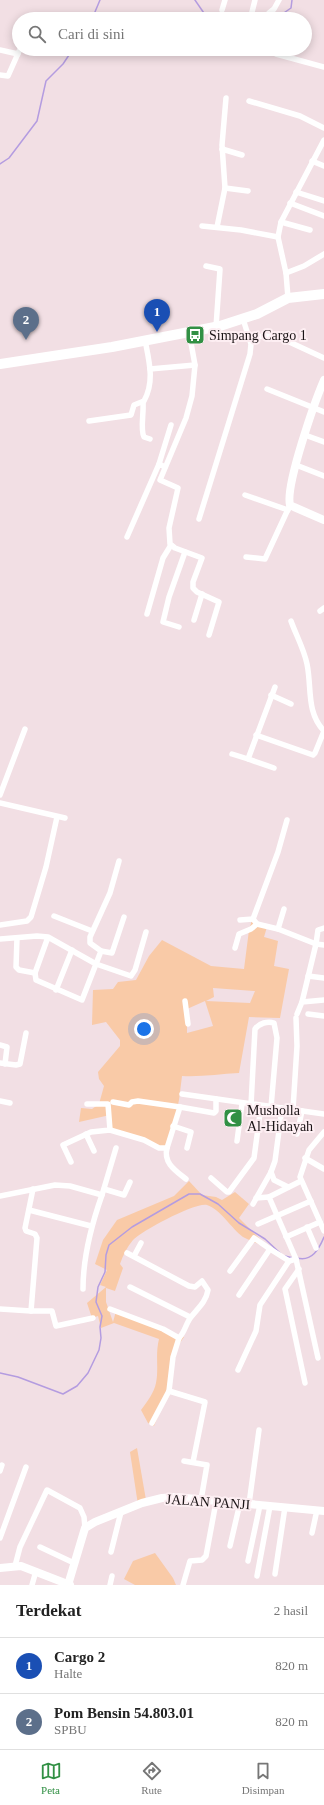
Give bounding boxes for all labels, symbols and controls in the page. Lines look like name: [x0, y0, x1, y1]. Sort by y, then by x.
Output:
search box: [12, 12, 312, 56]
icon: search: [26, 23, 48, 45]
text: Cari di sini: [58, 26, 125, 42]
pin: 1: [144, 299, 170, 332]
pin: 2: [13, 307, 39, 340]
bus stop icon: Simpang Cargo 1: [184, 324, 206, 346]
place label: Simpang Cargo 1: [209, 328, 307, 343]
your location: [134, 1019, 154, 1039]
place label: Musholla Al-Hidayah: [247, 1103, 313, 1134]
mosque icon: Musholla Al-Hidayah: [222, 1107, 244, 1129]
street label: JALAN PANJI: [165, 1492, 251, 1512]
text: Terdekat: [16, 1601, 82, 1620]
text: 2 hasil: [274, 1603, 308, 1618]
text: Cargo 2: [54, 1649, 105, 1665]
text: 1: [26, 1658, 32, 1673]
text: 820 m: [275, 1658, 308, 1673]
text: Halte: [54, 1666, 82, 1681]
text: Pom Bensin 54.803.01: [54, 1705, 194, 1721]
text: 2: [26, 1714, 32, 1729]
text: 820 m: [275, 1714, 308, 1729]
text: SPBU: [54, 1722, 87, 1737]
tab: Peta: [40, 1760, 62, 1796]
tab: Rute: [141, 1760, 163, 1796]
tab: Disimpan: [242, 1760, 284, 1796]

